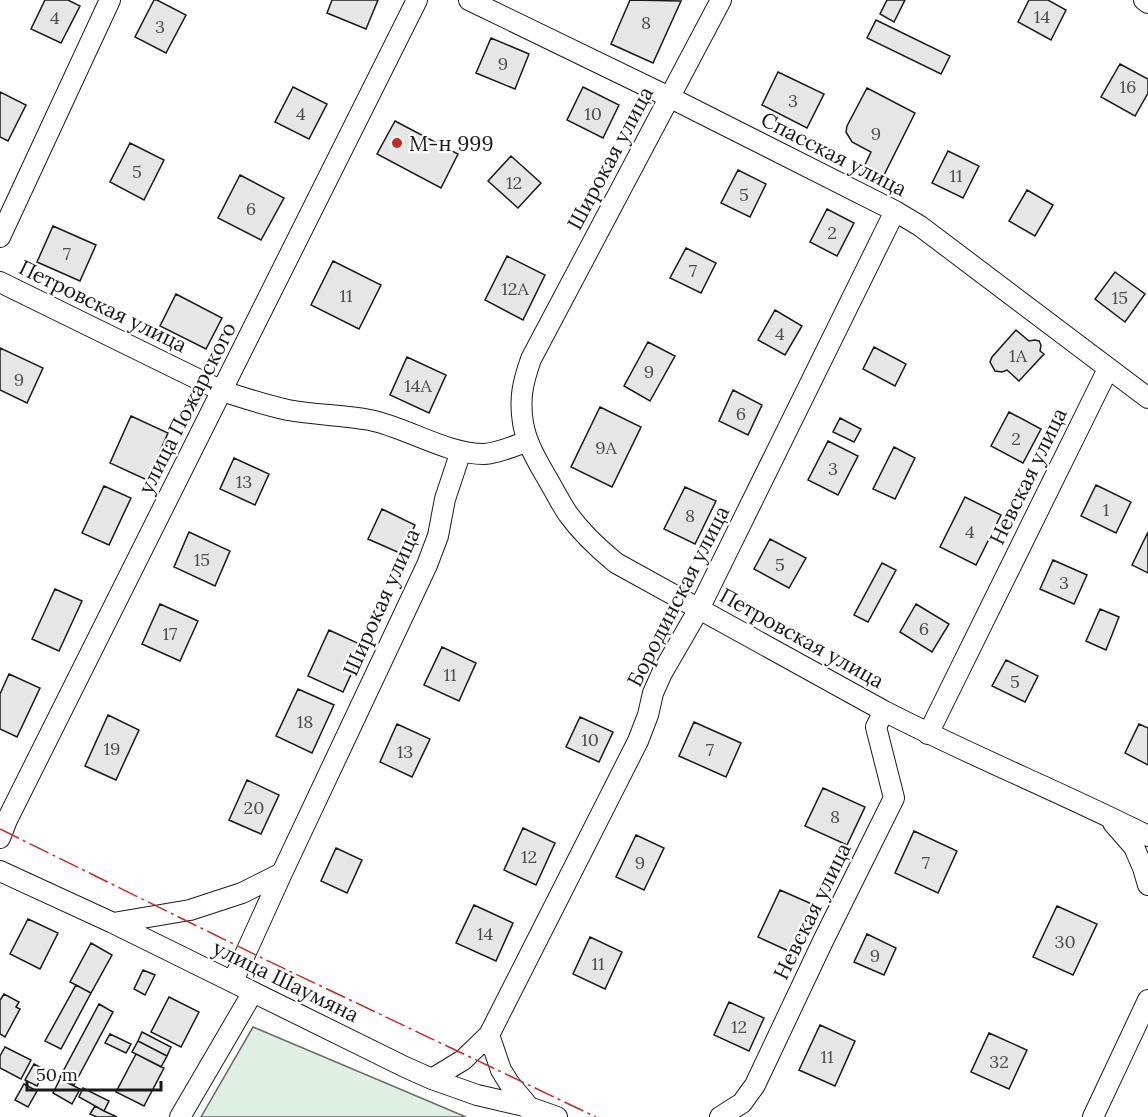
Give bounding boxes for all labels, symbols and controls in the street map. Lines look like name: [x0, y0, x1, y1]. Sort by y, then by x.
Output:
house number: 14: [1034, 5, 1050, 28]
house number: 4: [50, 6, 60, 29]
house number: 8: [641, 11, 651, 34]
house number: 3: [155, 15, 165, 38]
house number: 9: [498, 52, 508, 75]
house number: 16: [1120, 75, 1136, 98]
street label: Широкая улица: [561, 82, 659, 234]
house number: 3: [788, 89, 798, 112]
house number: 4: [296, 102, 306, 125]
house number: 10: [584, 102, 602, 125]
street label: Спасская улица: [757, 106, 912, 202]
house number: 9: [871, 122, 881, 145]
place label: М-н 999: [409, 130, 494, 157]
marker: М-н 999: [390, 136, 404, 150]
house number: 5: [132, 160, 142, 183]
house number: 11: [949, 164, 963, 187]
house number: 12: [506, 171, 522, 194]
house number: 5: [739, 183, 749, 206]
house number: 6: [246, 197, 256, 220]
house number: 2: [827, 221, 837, 244]
house number: 7: [63, 242, 71, 265]
street label: Петровская улица: [15, 254, 192, 358]
house number: 7: [689, 259, 697, 282]
house number: 12А: [501, 277, 529, 300]
house number: 11: [339, 284, 353, 307]
house number: 15: [1112, 286, 1128, 309]
street label: улица Пожарского: [132, 317, 242, 499]
house number: 4: [775, 322, 785, 345]
house number: 1А: [1009, 344, 1028, 367]
house number: 9: [644, 360, 654, 383]
house number: 9: [14, 368, 24, 391]
house number: 14А: [404, 374, 433, 397]
house number: 6: [736, 402, 746, 425]
street label: Невская улица: [983, 403, 1073, 549]
house number: 2: [1011, 427, 1021, 450]
house number: 9А: [595, 436, 618, 459]
house number: 3: [828, 457, 838, 480]
house number: 13: [236, 470, 252, 493]
house number: 1: [1103, 498, 1109, 521]
street label: Бородинская улица: [621, 501, 735, 691]
house number: 8: [685, 504, 695, 527]
house number: 4: [965, 520, 975, 543]
street label: Широкая улица: [336, 524, 426, 680]
house number: 15: [194, 548, 210, 571]
house number: 5: [775, 553, 785, 576]
house number: 3: [1059, 571, 1069, 594]
street label: Петровская улица: [715, 582, 889, 694]
house number: 6: [919, 617, 929, 640]
house number: 17: [163, 622, 177, 645]
house number: 11: [443, 663, 457, 686]
house number: 5: [1010, 670, 1020, 693]
house number: 18: [297, 710, 313, 733]
house number: 10: [581, 728, 599, 751]
house number: 19: [104, 737, 120, 760]
house number: 7: [706, 738, 714, 761]
house number: 13: [397, 740, 413, 763]
house number: 20: [244, 796, 264, 819]
house number: 8: [830, 805, 840, 828]
street label: Невская улица: [767, 838, 857, 984]
house number: 12: [521, 845, 537, 868]
house number: 9: [635, 851, 645, 874]
house number: 7: [922, 851, 930, 874]
house number: 14: [477, 922, 493, 945]
house number: 30: [1054, 930, 1076, 953]
street label: улица Шаумяна: [208, 934, 364, 1028]
house number: 9: [870, 944, 880, 967]
house number: 11: [591, 952, 605, 975]
house number: 12: [731, 1015, 747, 1038]
house number: 11: [820, 1045, 834, 1068]
house number: 32: [989, 1050, 1009, 1073]
scale bar: [27, 1054, 160, 1092]
text: 50 m: [36, 1063, 78, 1086]

